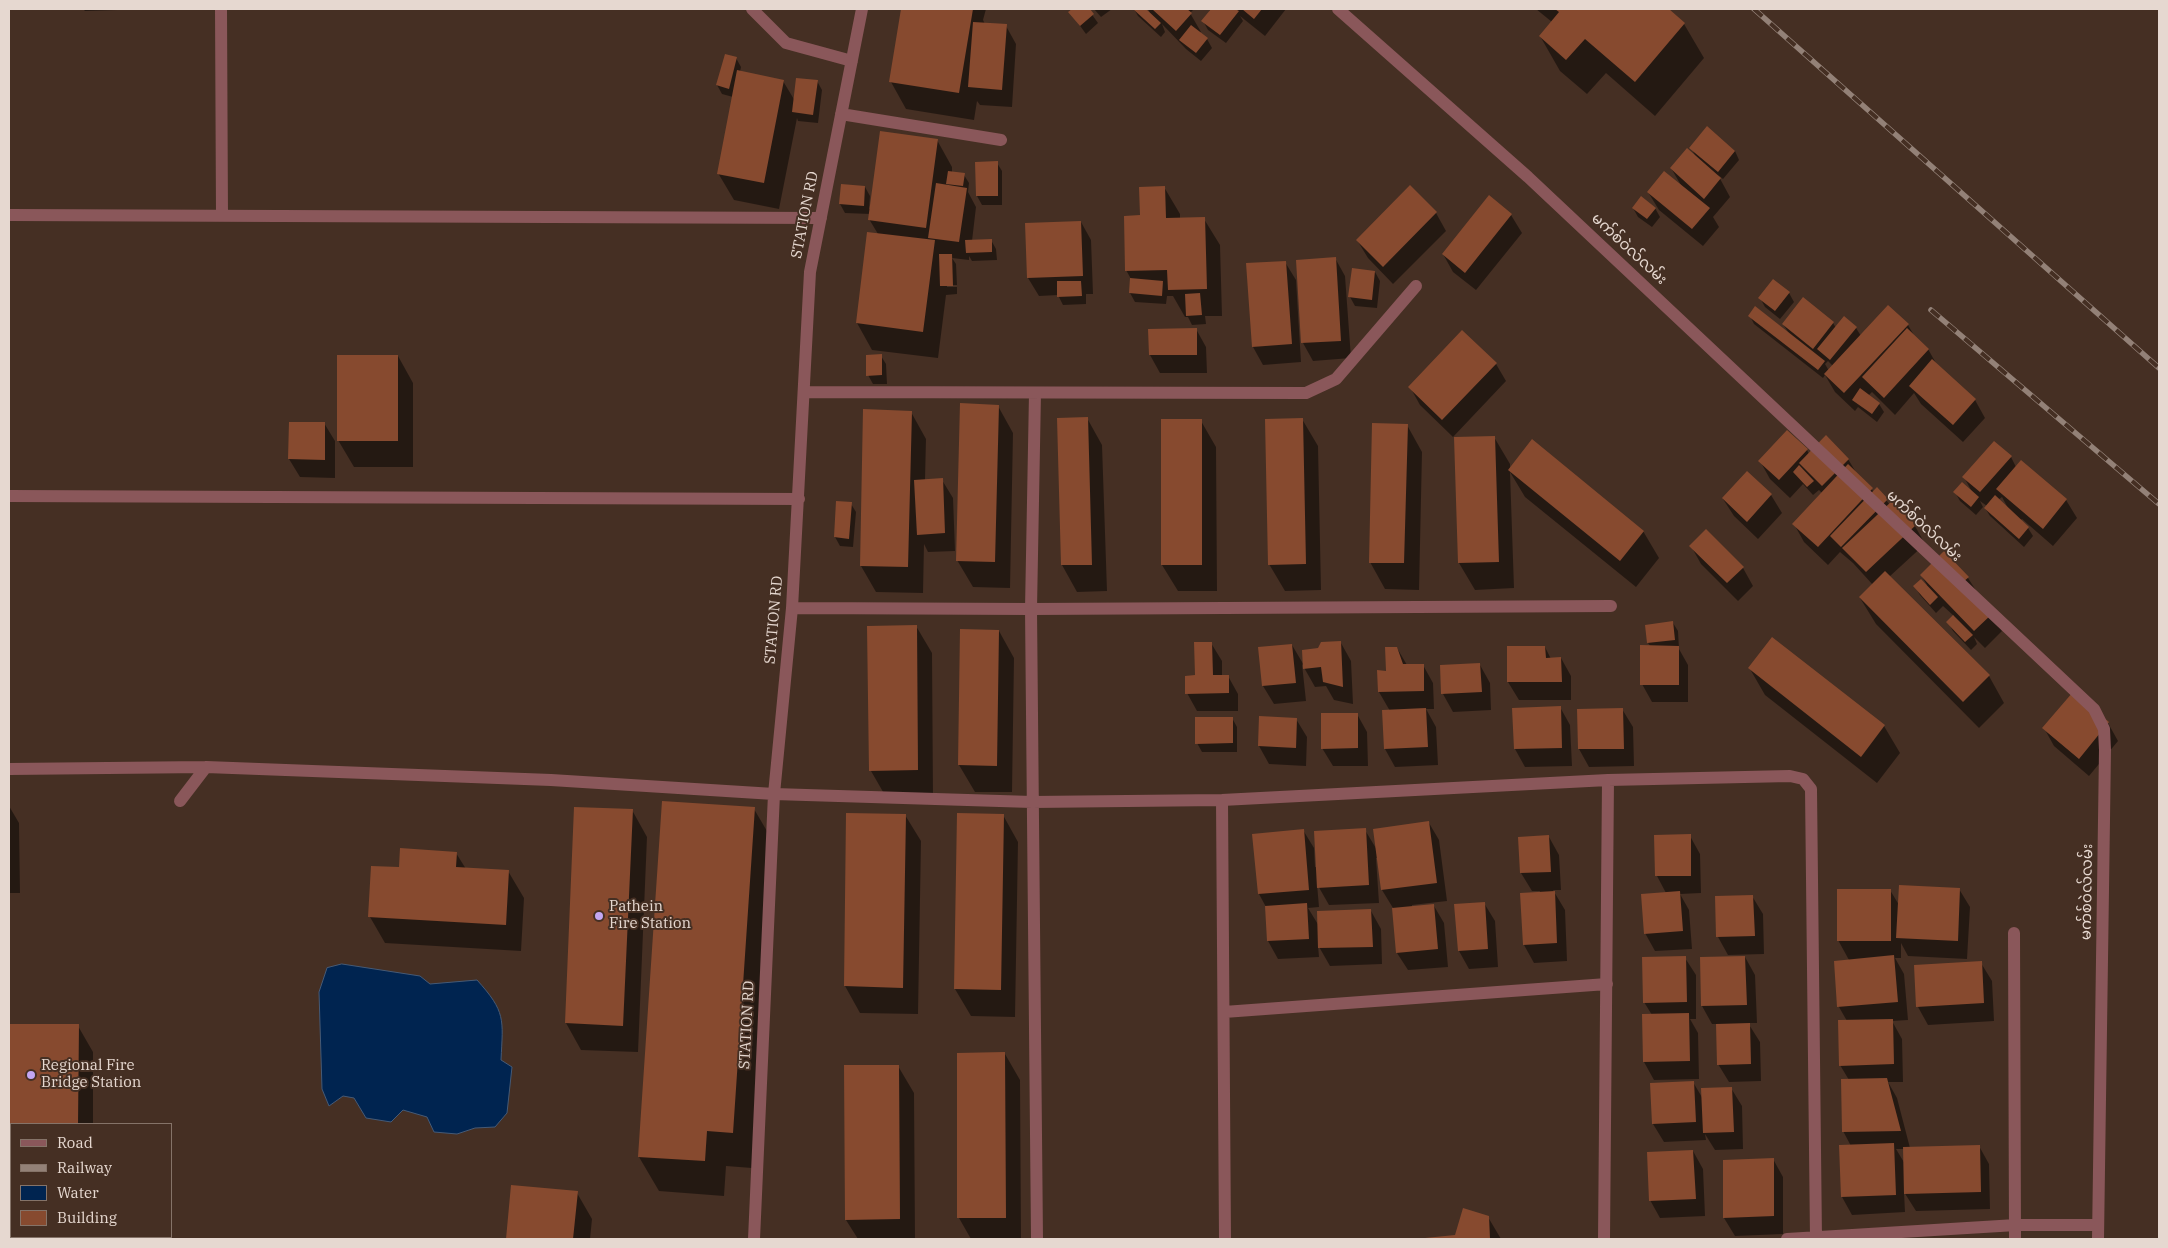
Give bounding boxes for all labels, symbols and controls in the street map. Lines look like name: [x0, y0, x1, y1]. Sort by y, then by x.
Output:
street label: STATION RD: [788, 170, 822, 260]
street label: မက်စ်ဝဲလ်လမ်း: [1588, 210, 1670, 288]
street label: မက်စ်ဝဲလ်လမ်း: [1883, 487, 1965, 565]
street label: STATION RD: [761, 575, 787, 665]
street label: မက်စ်ဝဲလ်လမ်း: [2077, 844, 2097, 940]
place label: Pathein Fire Station: [609, 898, 691, 933]
marker: Pathein Fire Station: [593, 910, 605, 922]
street label: STATION RD: [736, 980, 758, 1070]
place label: Regional Fire Bridge Station: [41, 1057, 141, 1092]
marker: Regional Fire Bridge Station: [25, 1069, 37, 1081]
legend: [10, 1123, 172, 1238]
text: Road: [57, 1133, 93, 1152]
text: Railway: [57, 1158, 112, 1177]
text: Water: [57, 1183, 99, 1202]
text: Building: [57, 1208, 117, 1227]

